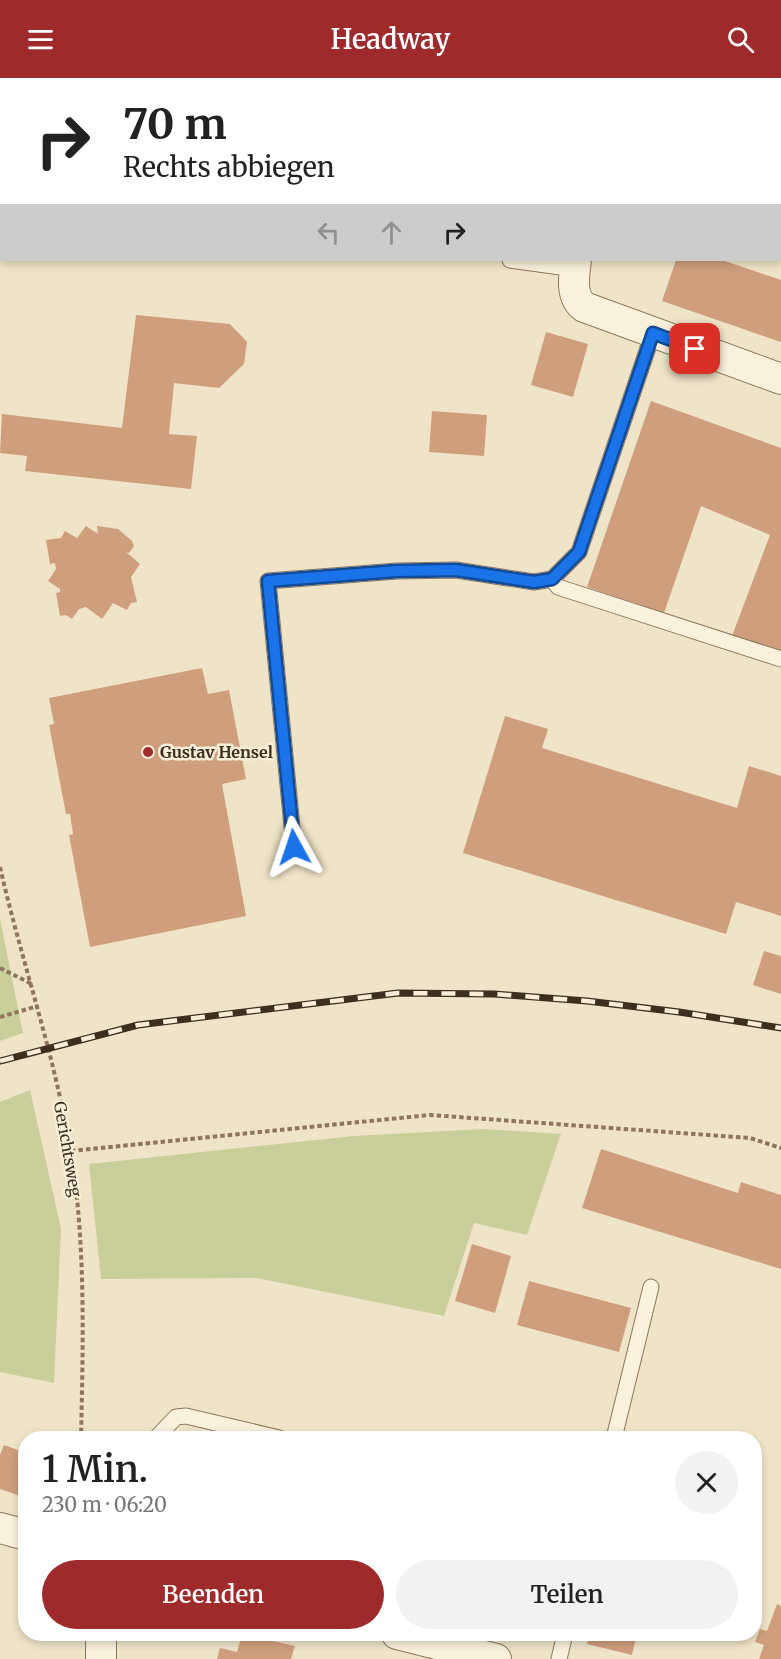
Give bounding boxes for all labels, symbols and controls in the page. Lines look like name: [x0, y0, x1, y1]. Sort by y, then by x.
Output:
text: Headway: [331, 22, 450, 56]
icon: menu: [24, 23, 57, 56]
icon: search: [724, 23, 757, 56]
text: 70 m: [123, 98, 227, 150]
icon: right: [24, 102, 102, 180]
text: Rechts abbiegen: [123, 150, 335, 184]
icon: left: [312, 216, 345, 249]
icon: ahead: [375, 216, 408, 249]
icon: right: [438, 216, 471, 249]
pin: [669, 323, 720, 374]
icon: arrive: [678, 332, 711, 365]
place label: Gustav Hensel: [160, 742, 273, 762]
marker: Gustav Hensel: [141, 745, 155, 759]
position arrow: [262, 815, 326, 879]
street label: Gerichtsweg: [50, 1100, 86, 1199]
text: 1 Min.: [42, 1447, 148, 1492]
button: close: [675, 1451, 738, 1514]
text: 230 m · 06:20: [42, 1492, 167, 1517]
button: Beenden: [42, 1560, 384, 1629]
button: Teilen: [396, 1560, 738, 1629]

